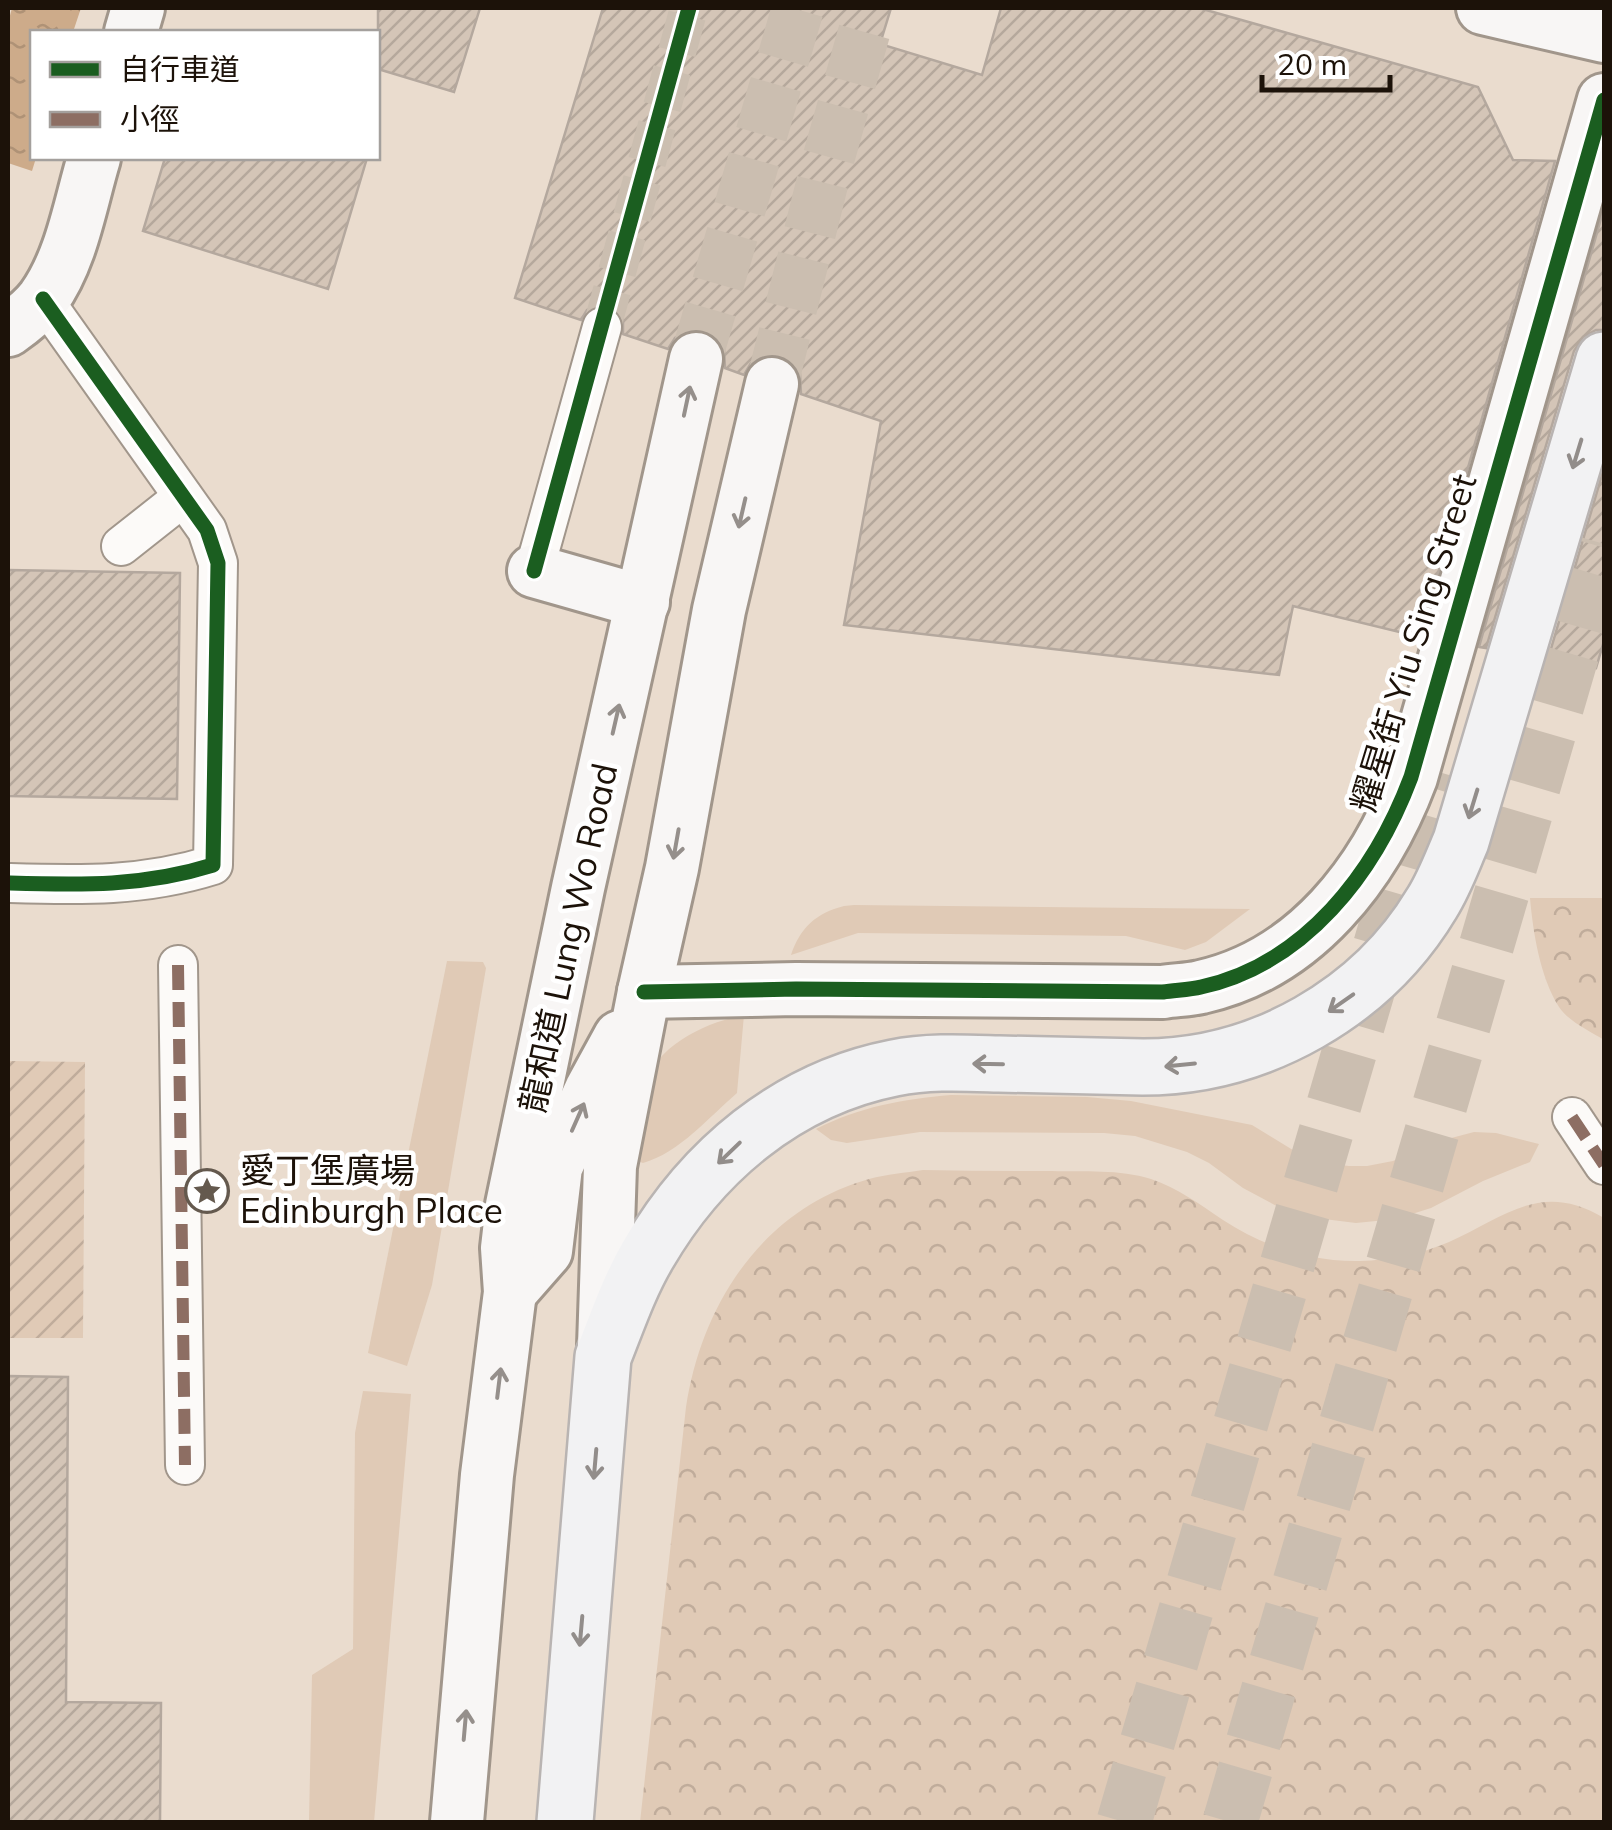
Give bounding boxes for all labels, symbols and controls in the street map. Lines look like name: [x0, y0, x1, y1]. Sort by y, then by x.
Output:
legend: [30, 30, 380, 160]
scale bar: [1262, 30, 1390, 92]
text: 20 m: [1277, 45, 1347, 83]
text: 自行車道: [120, 50, 240, 88]
text: 小徑: [120, 100, 180, 138]
one-way arrow: [679, 386, 697, 418]
one-way arrow: [1567, 438, 1585, 469]
street label: 耀星街 Yiu Sing Street: [1341, 469, 1485, 817]
one-way arrow: [732, 496, 750, 528]
one-way arrow: [608, 704, 627, 736]
street label: 龍和道 Lung Wo Road: [510, 759, 627, 1116]
one-way arrow: [1463, 788, 1481, 819]
one-way arrow: [666, 827, 685, 859]
one-way arrow: [1328, 992, 1355, 1013]
one-way arrow: [972, 1054, 1004, 1073]
one-way arrow: [1164, 1055, 1197, 1074]
one-way arrow: [570, 1102, 588, 1133]
one-way arrow: [717, 1141, 741, 1165]
place label: 愛丁堡廣場 Edinburgh Place: [240, 1148, 503, 1232]
place icon: 愛丁堡廣場 Edinburgh Place: [184, 1168, 230, 1214]
one-way arrow: [490, 1367, 509, 1400]
one-way arrow: [585, 1448, 604, 1480]
one-way arrow: [572, 1615, 591, 1647]
one-way arrow: [456, 1710, 475, 1742]

